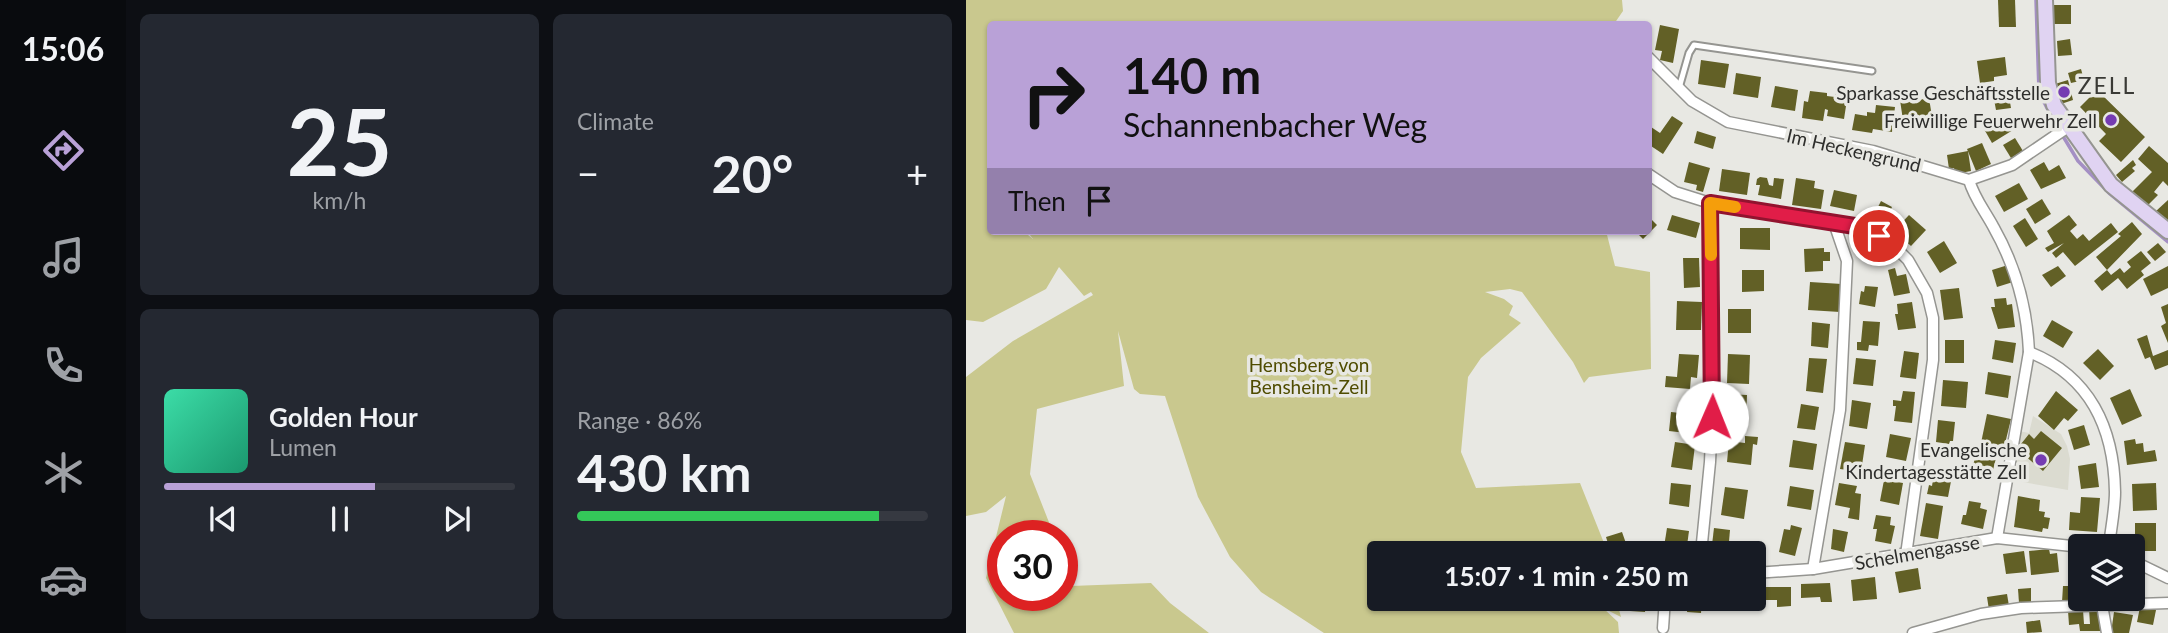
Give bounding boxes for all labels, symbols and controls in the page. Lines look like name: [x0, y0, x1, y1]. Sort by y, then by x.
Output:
text: 15:06: [22, 29, 104, 68]
text: 140 m: [1123, 46, 1261, 104]
icon: right: [1008, 49, 1099, 140]
district label: ZELL: [2078, 71, 2136, 99]
place label: Sparkasse Geschäftsstelle: [1836, 81, 2050, 104]
marker: Sparkasse Geschäftsstelle: [2056, 84, 2072, 100]
text: 25: [287, 86, 392, 195]
text: Schannenbacher Weg: [1123, 105, 1427, 144]
text: Climate: [577, 107, 654, 135]
place label: Freiwillige Feuerwehr Zell: [1884, 109, 2097, 132]
marker: Freiwillige Feuerwehr Zell: [2103, 112, 2119, 128]
street label: Im Heckengrund: [1784, 123, 1924, 177]
icon: directions: [39, 126, 88, 175]
text: 20°: [712, 142, 793, 204]
text: −: [577, 150, 599, 196]
text: +: [906, 150, 928, 196]
icon: arrive: [1080, 182, 1118, 220]
text: Then: [1008, 185, 1066, 217]
text: km/h: [313, 186, 366, 214]
pin: [1849, 206, 1909, 266]
icon: arrive: [1860, 217, 1898, 255]
icon: music: [39, 233, 88, 282]
icon: phone: [39, 341, 88, 390]
park label: Hemsberg von Bensheim-Zell: [1249, 353, 1369, 398]
position arrow: [1675, 380, 1749, 454]
text: Golden Hour: [269, 401, 418, 433]
text: Range · 86%: [577, 406, 702, 434]
text: Lumen: [269, 433, 337, 461]
place label: Evangelische Kindertagesstätte Zell: [1845, 438, 2027, 483]
text: 430 km: [577, 441, 751, 503]
icon: climate: [39, 448, 88, 497]
marker: Evangelische Kindertagesstätte Zell: [2033, 452, 2049, 468]
icon: previous: [204, 500, 242, 538]
icon: pause: [321, 500, 359, 538]
icon: next: [438, 500, 476, 538]
speed limit sign: 30: [987, 520, 1078, 611]
street label: Schelmengasse: [1853, 530, 1981, 574]
map controls: [2068, 534, 2145, 611]
button: layers: [2068, 534, 2145, 611]
icon: car: [39, 555, 88, 604]
text: 15:07 · 1 min · 250 m: [1444, 560, 1689, 592]

